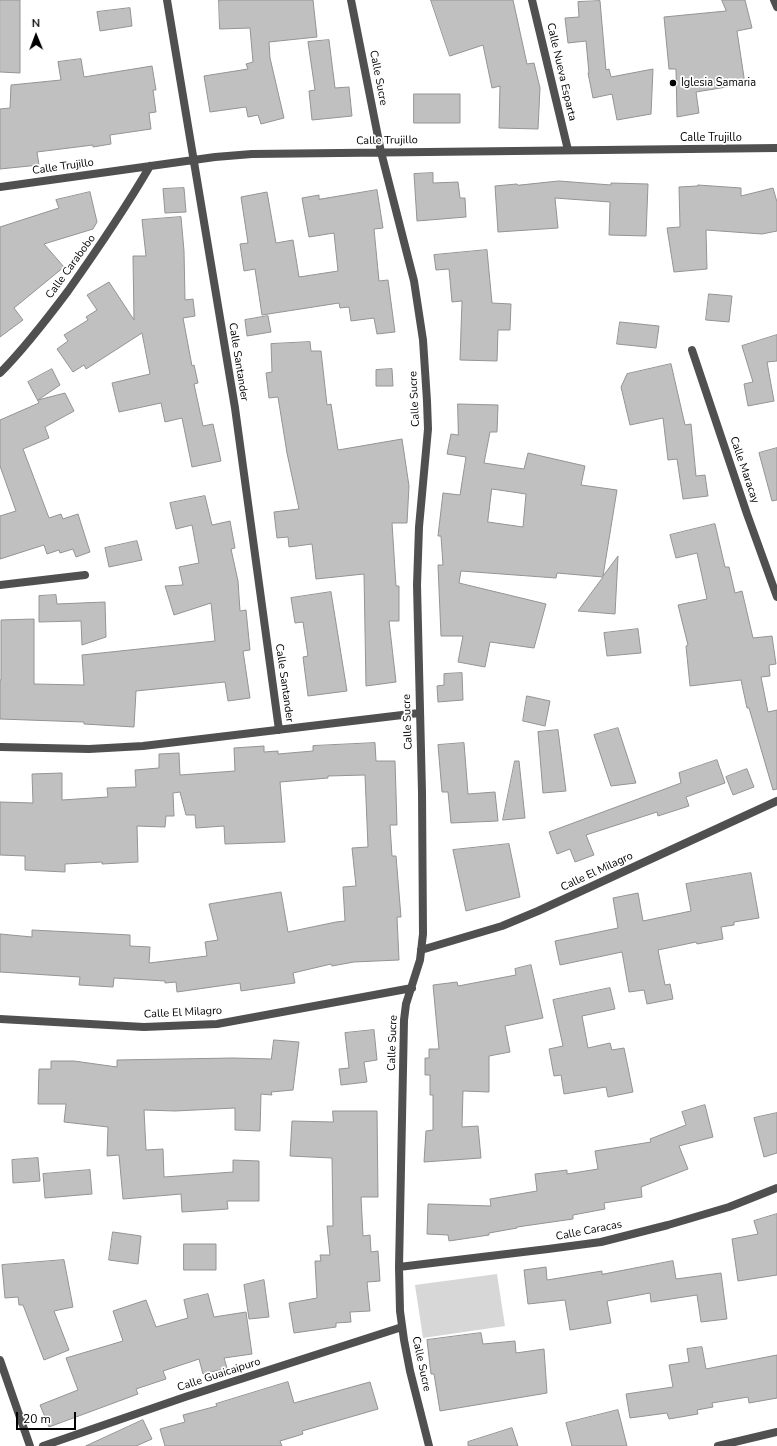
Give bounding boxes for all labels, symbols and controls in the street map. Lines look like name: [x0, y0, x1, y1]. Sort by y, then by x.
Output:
north arrow: [16, 16, 56, 56]
text: N: [32, 16, 40, 31]
street label: Calle Nueva Esparta: [543, 22, 579, 122]
street label: Calle Sucre: [366, 49, 390, 107]
place label: Iglesia Samaria: [681, 76, 756, 90]
marker: Iglesia Samaria: [668, 78, 678, 88]
street label: Calle Trujillo: [680, 131, 742, 145]
street label: Calle Trujillo: [356, 134, 418, 148]
street label: Calle Trujillo: [31, 156, 95, 178]
street label: Calle Carabobo: [43, 232, 99, 302]
street label: Calle Santander: [225, 322, 251, 402]
street label: Calle Sucre: [407, 371, 423, 427]
street label: Calle Maracay: [726, 435, 762, 505]
street label: Calle Santander: [272, 643, 296, 723]
street label: Calle Sucre: [400, 694, 416, 750]
street label: Calle El Milagro: [559, 850, 635, 894]
street label: Calle El Milagro: [144, 1004, 222, 1022]
street label: Calle Sucre: [385, 1015, 401, 1071]
street label: Calle Caracas: [555, 1218, 623, 1244]
street label: Calle Sucre: [409, 1335, 433, 1393]
street label: Calle Guaicaipuro: [176, 1355, 262, 1395]
scale bar: [18, 1404, 78, 1430]
text: 20 m: [23, 1411, 51, 1427]

